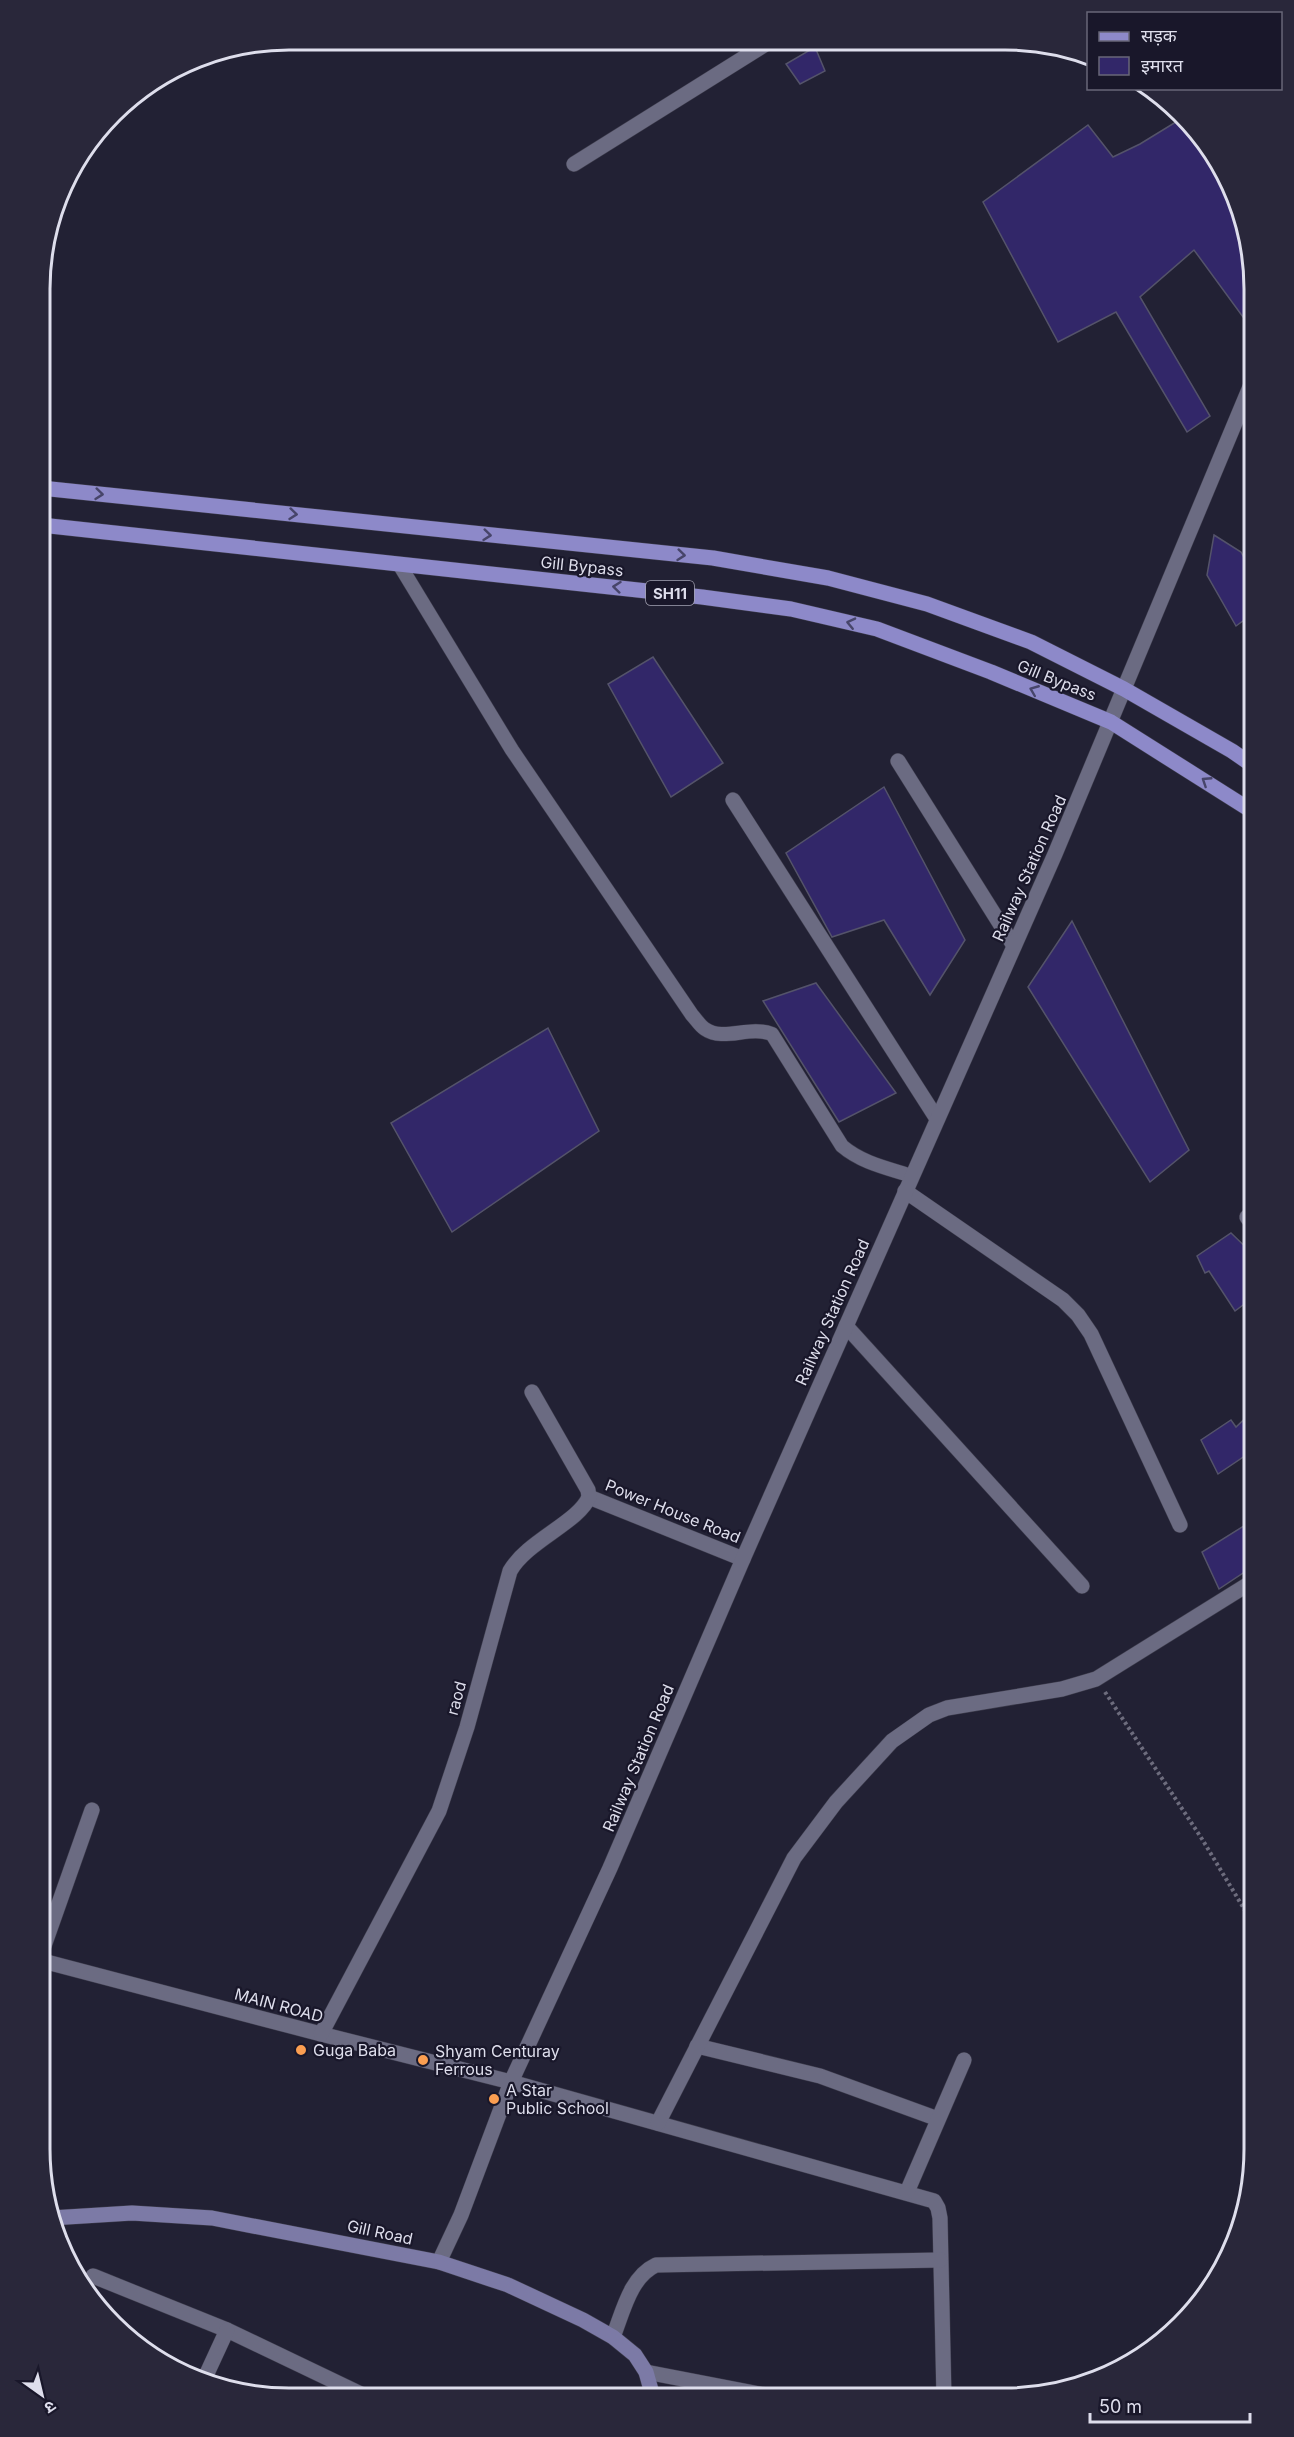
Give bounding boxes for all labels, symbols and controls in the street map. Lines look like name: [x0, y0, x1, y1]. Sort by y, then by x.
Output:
legend: [1087, 12, 1282, 90]
text: सड़क: [1141, 25, 1178, 46]
text: इमारत: [1141, 55, 1184, 76]
one-way arrow: [94, 487, 104, 500]
one-way arrow: [288, 507, 297, 520]
one-way arrow: [482, 528, 491, 541]
one-way arrow: [676, 548, 685, 561]
street label: Gill Bypass: [540, 552, 624, 580]
road number: SH11: [646, 581, 694, 605]
one-way arrow: [613, 582, 622, 594]
one-way arrow: [846, 617, 856, 630]
street label: Gill Bypass: [1015, 655, 1099, 705]
one-way arrow: [1030, 685, 1041, 697]
one-way arrow: [1202, 777, 1213, 788]
street label: Railway Station Road: [988, 792, 1070, 944]
street label: Railway Station Road: [791, 1236, 873, 1388]
street label: Power House Road: [603, 1475, 743, 1547]
street label: raod: [442, 1679, 470, 1717]
street label: Railway Station Road: [598, 1681, 678, 1835]
street label: MAIN ROAD: [232, 1984, 326, 2026]
place label: Guga Baba: [313, 2040, 396, 2060]
place label: Shyam Centuray Ferrous: [435, 2041, 560, 2079]
marker: Guga Baba: [294, 2043, 308, 2057]
marker: Shyam Centuray Ferrous: [416, 2053, 430, 2067]
place label: A Star Public School: [506, 2080, 609, 2118]
marker: A Star Public School: [487, 2092, 501, 2106]
street label: Gill Road: [345, 2215, 415, 2249]
north arrow: [12, 2365, 72, 2425]
scale bar: [1090, 2386, 1250, 2424]
text: 50 m: [1099, 2396, 1142, 2417]
text: उ: [40, 2397, 60, 2419]

